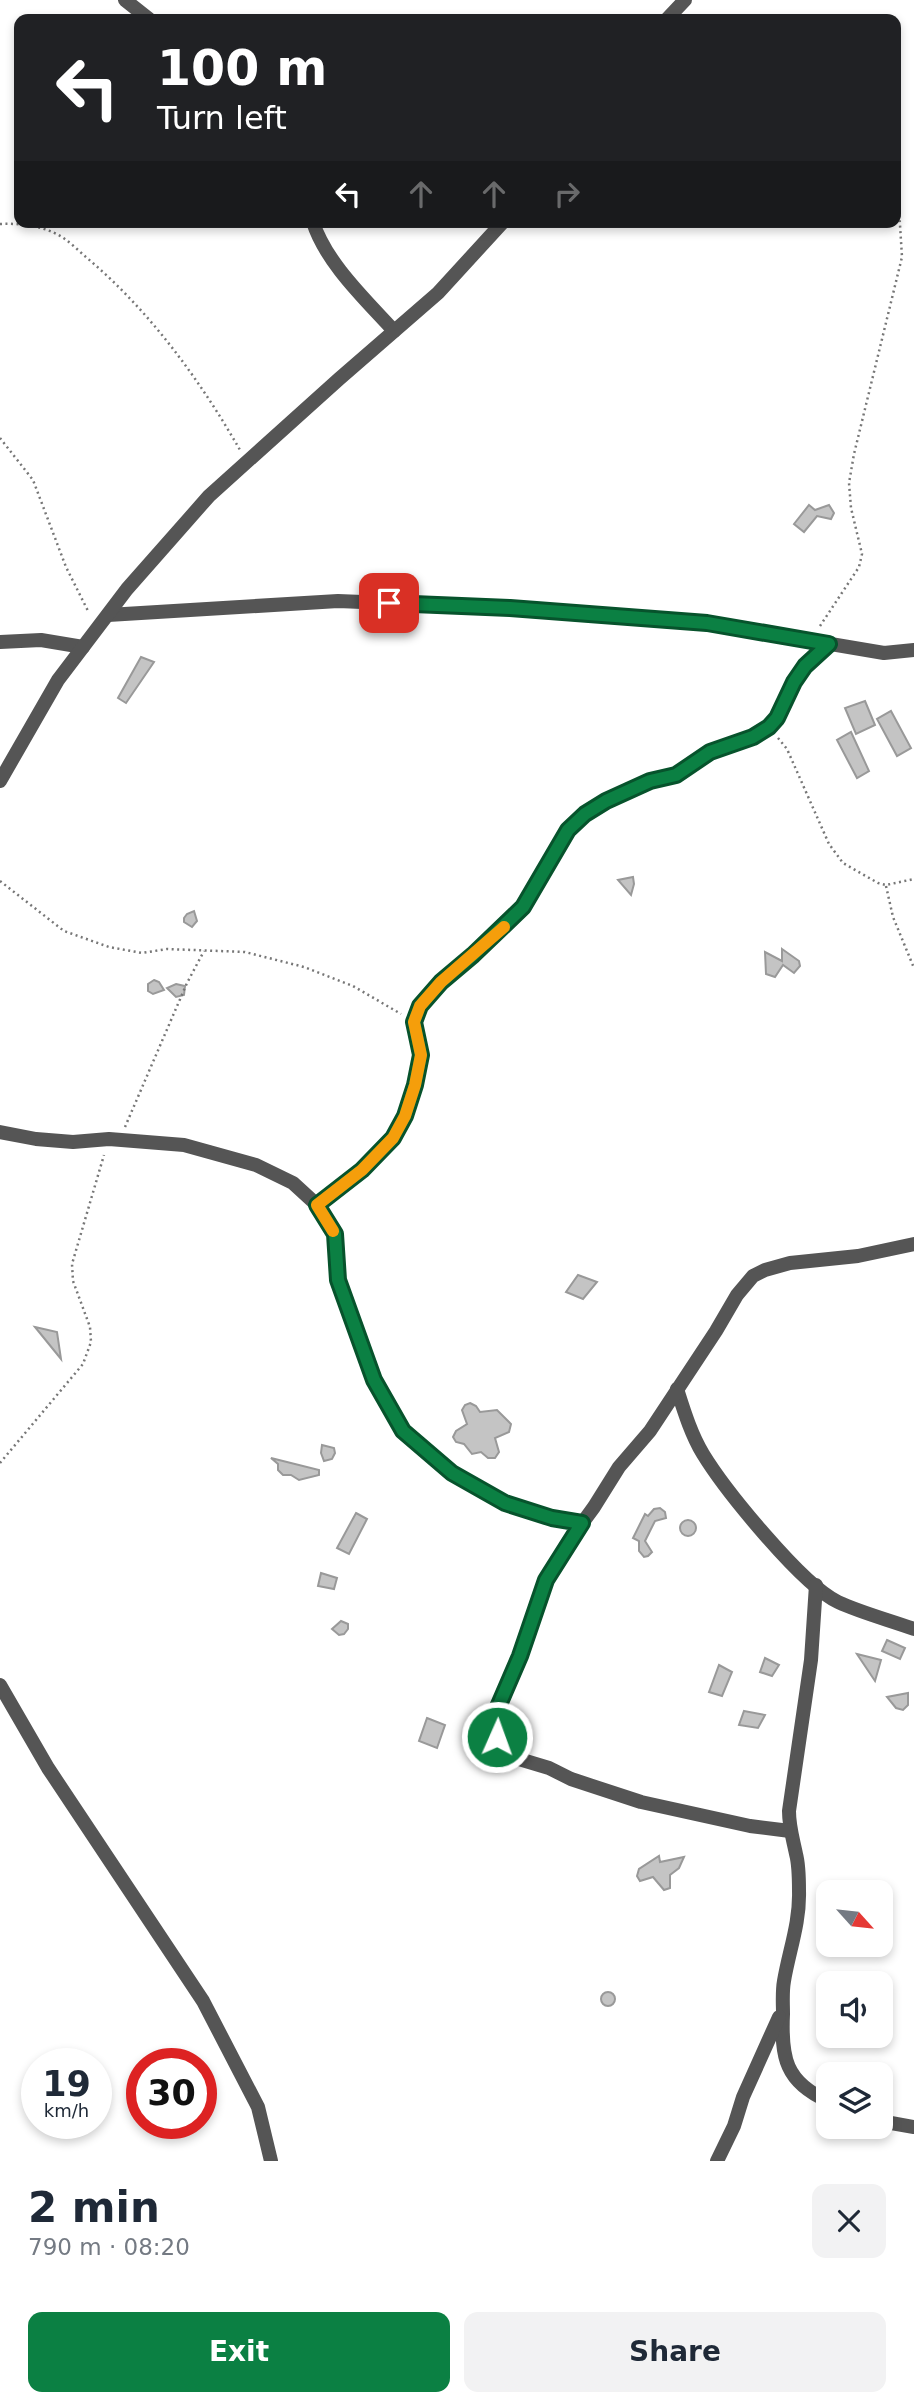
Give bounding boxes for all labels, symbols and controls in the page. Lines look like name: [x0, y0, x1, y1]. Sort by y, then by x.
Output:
text: 100 m: [157, 40, 327, 97]
icon: left: [42, 42, 133, 133]
text: Turn left: [157, 99, 287, 137]
icon: left: [329, 175, 367, 213]
icon: ahead: [402, 175, 440, 213]
icon: ahead: [475, 175, 513, 213]
icon: right: [548, 175, 586, 213]
pin: [359, 573, 419, 633]
icon: arrive: [370, 584, 408, 622]
position arrow: [460, 1700, 534, 1774]
north arrow: [816, 1880, 892, 1956]
map controls: [816, 1880, 893, 2139]
button: sound: [816, 1971, 893, 2048]
speed limit sign: 30: [126, 2048, 217, 2139]
button: layers: [816, 2062, 893, 2139]
text: 19: [42, 2064, 91, 2104]
text: km/h: [44, 2100, 89, 2121]
text: 2 min: [28, 2183, 160, 2232]
button: close: [812, 2184, 886, 2258]
text: 790 m · 08:20: [28, 2234, 190, 2260]
button: Exit: [28, 2312, 450, 2392]
button: Share: [464, 2312, 886, 2392]

